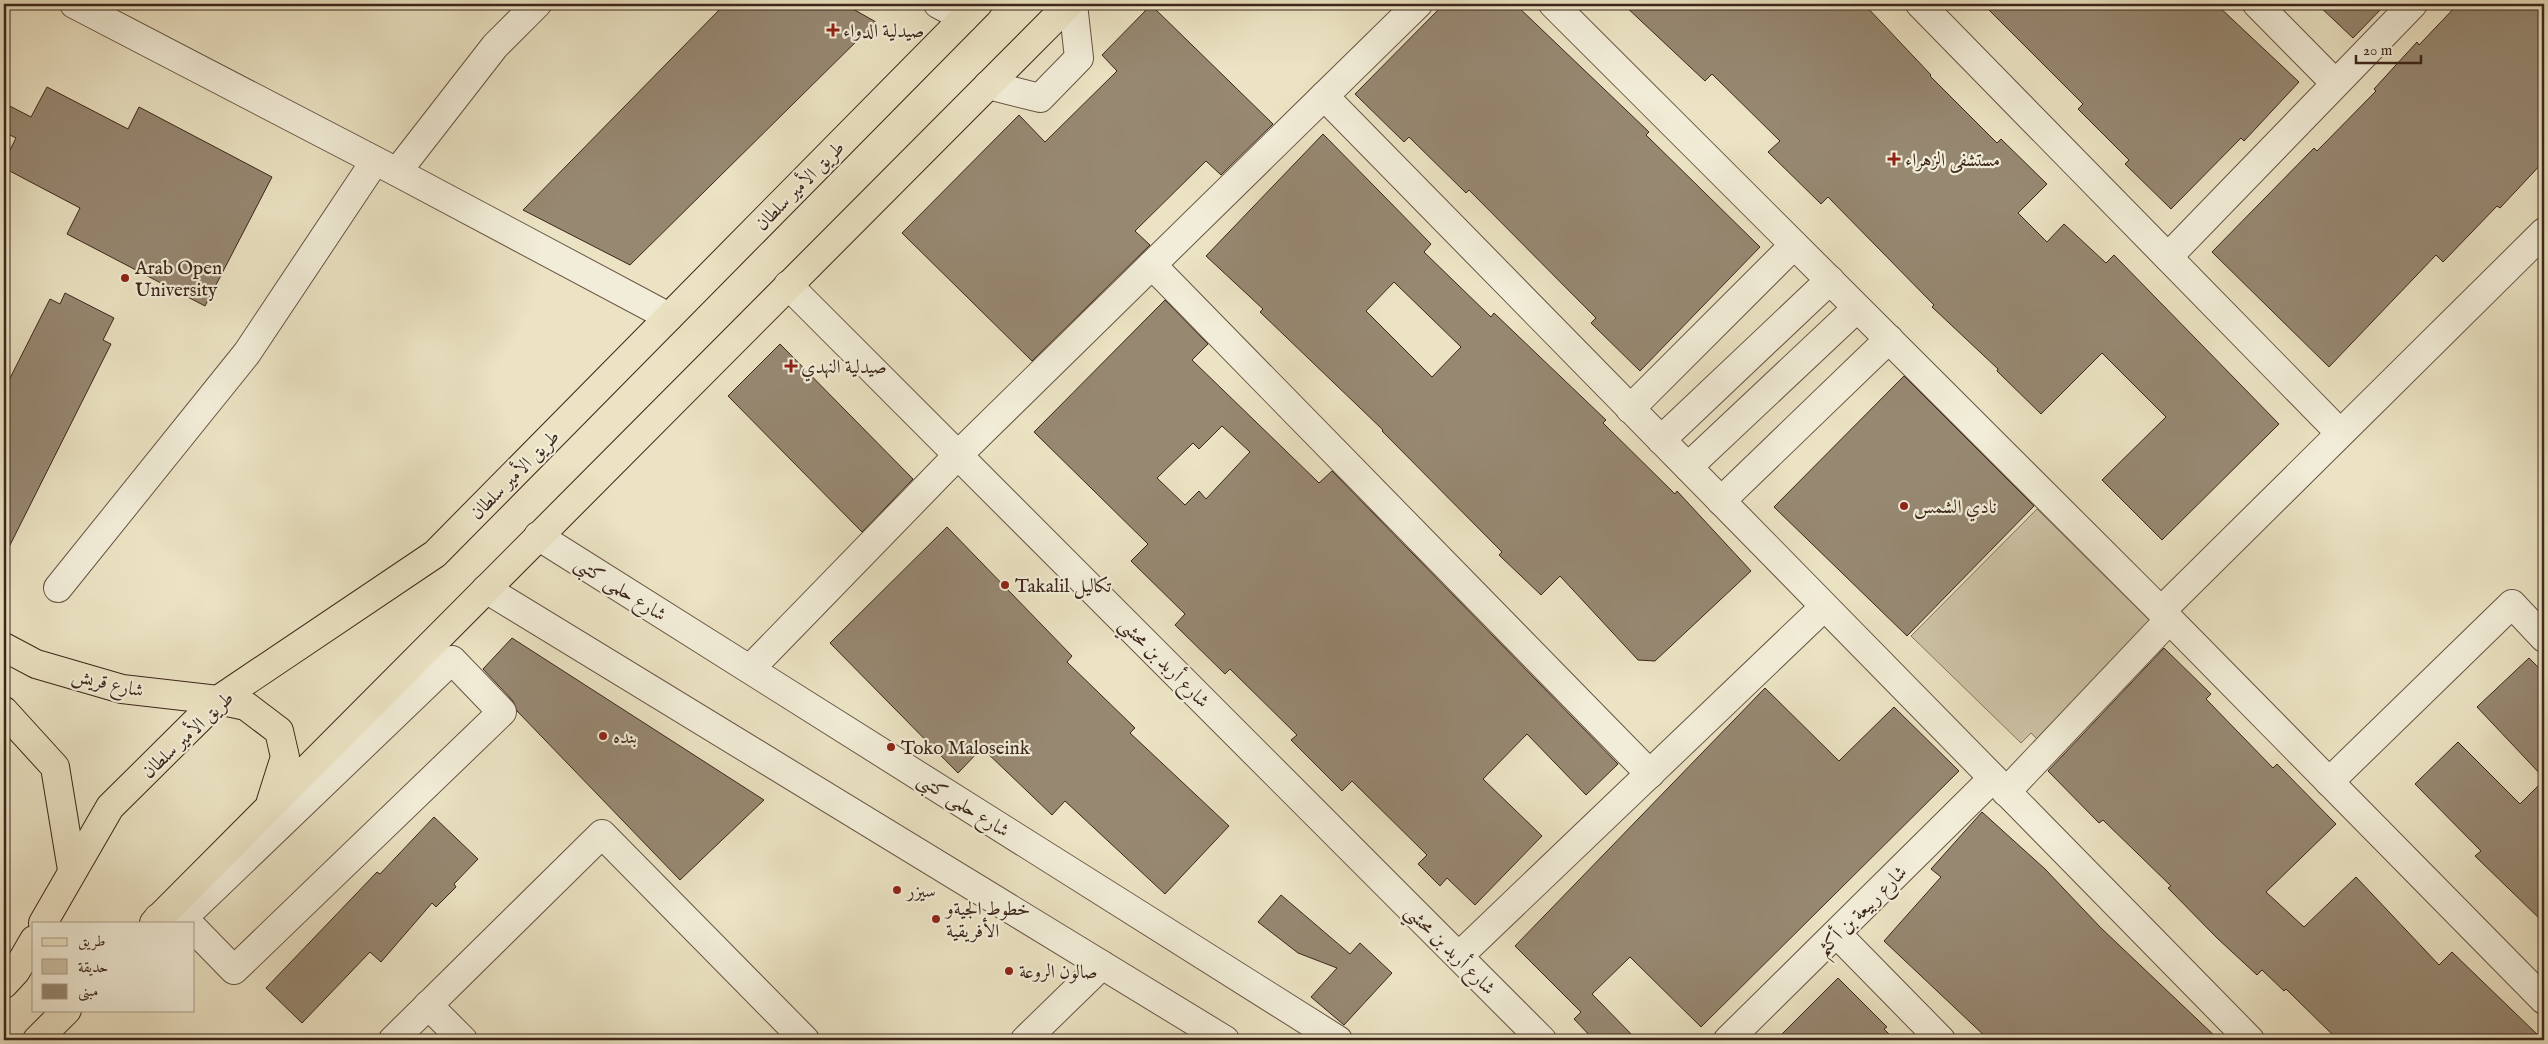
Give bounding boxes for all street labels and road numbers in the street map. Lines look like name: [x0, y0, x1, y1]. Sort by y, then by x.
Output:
street label: طريق الأمير سلطان: [748, 134, 850, 236]
street label: طريق الأمير سلطان: [463, 423, 565, 525]
street label: شارع حلمى كتبى: [569, 552, 670, 629]
street label: شارع أربد بن محشي: [1110, 612, 1215, 717]
street label: شارع قريش: [69, 664, 146, 706]
street label: طريق الأمير سلطان: [135, 684, 239, 784]
street label: شارع حلمى كتبى: [912, 768, 1013, 845]
street label: شارع ربيعة بن أكثم: [1811, 860, 1917, 966]
street label: شارع أربد بن محشي: [1396, 899, 1501, 1004]

